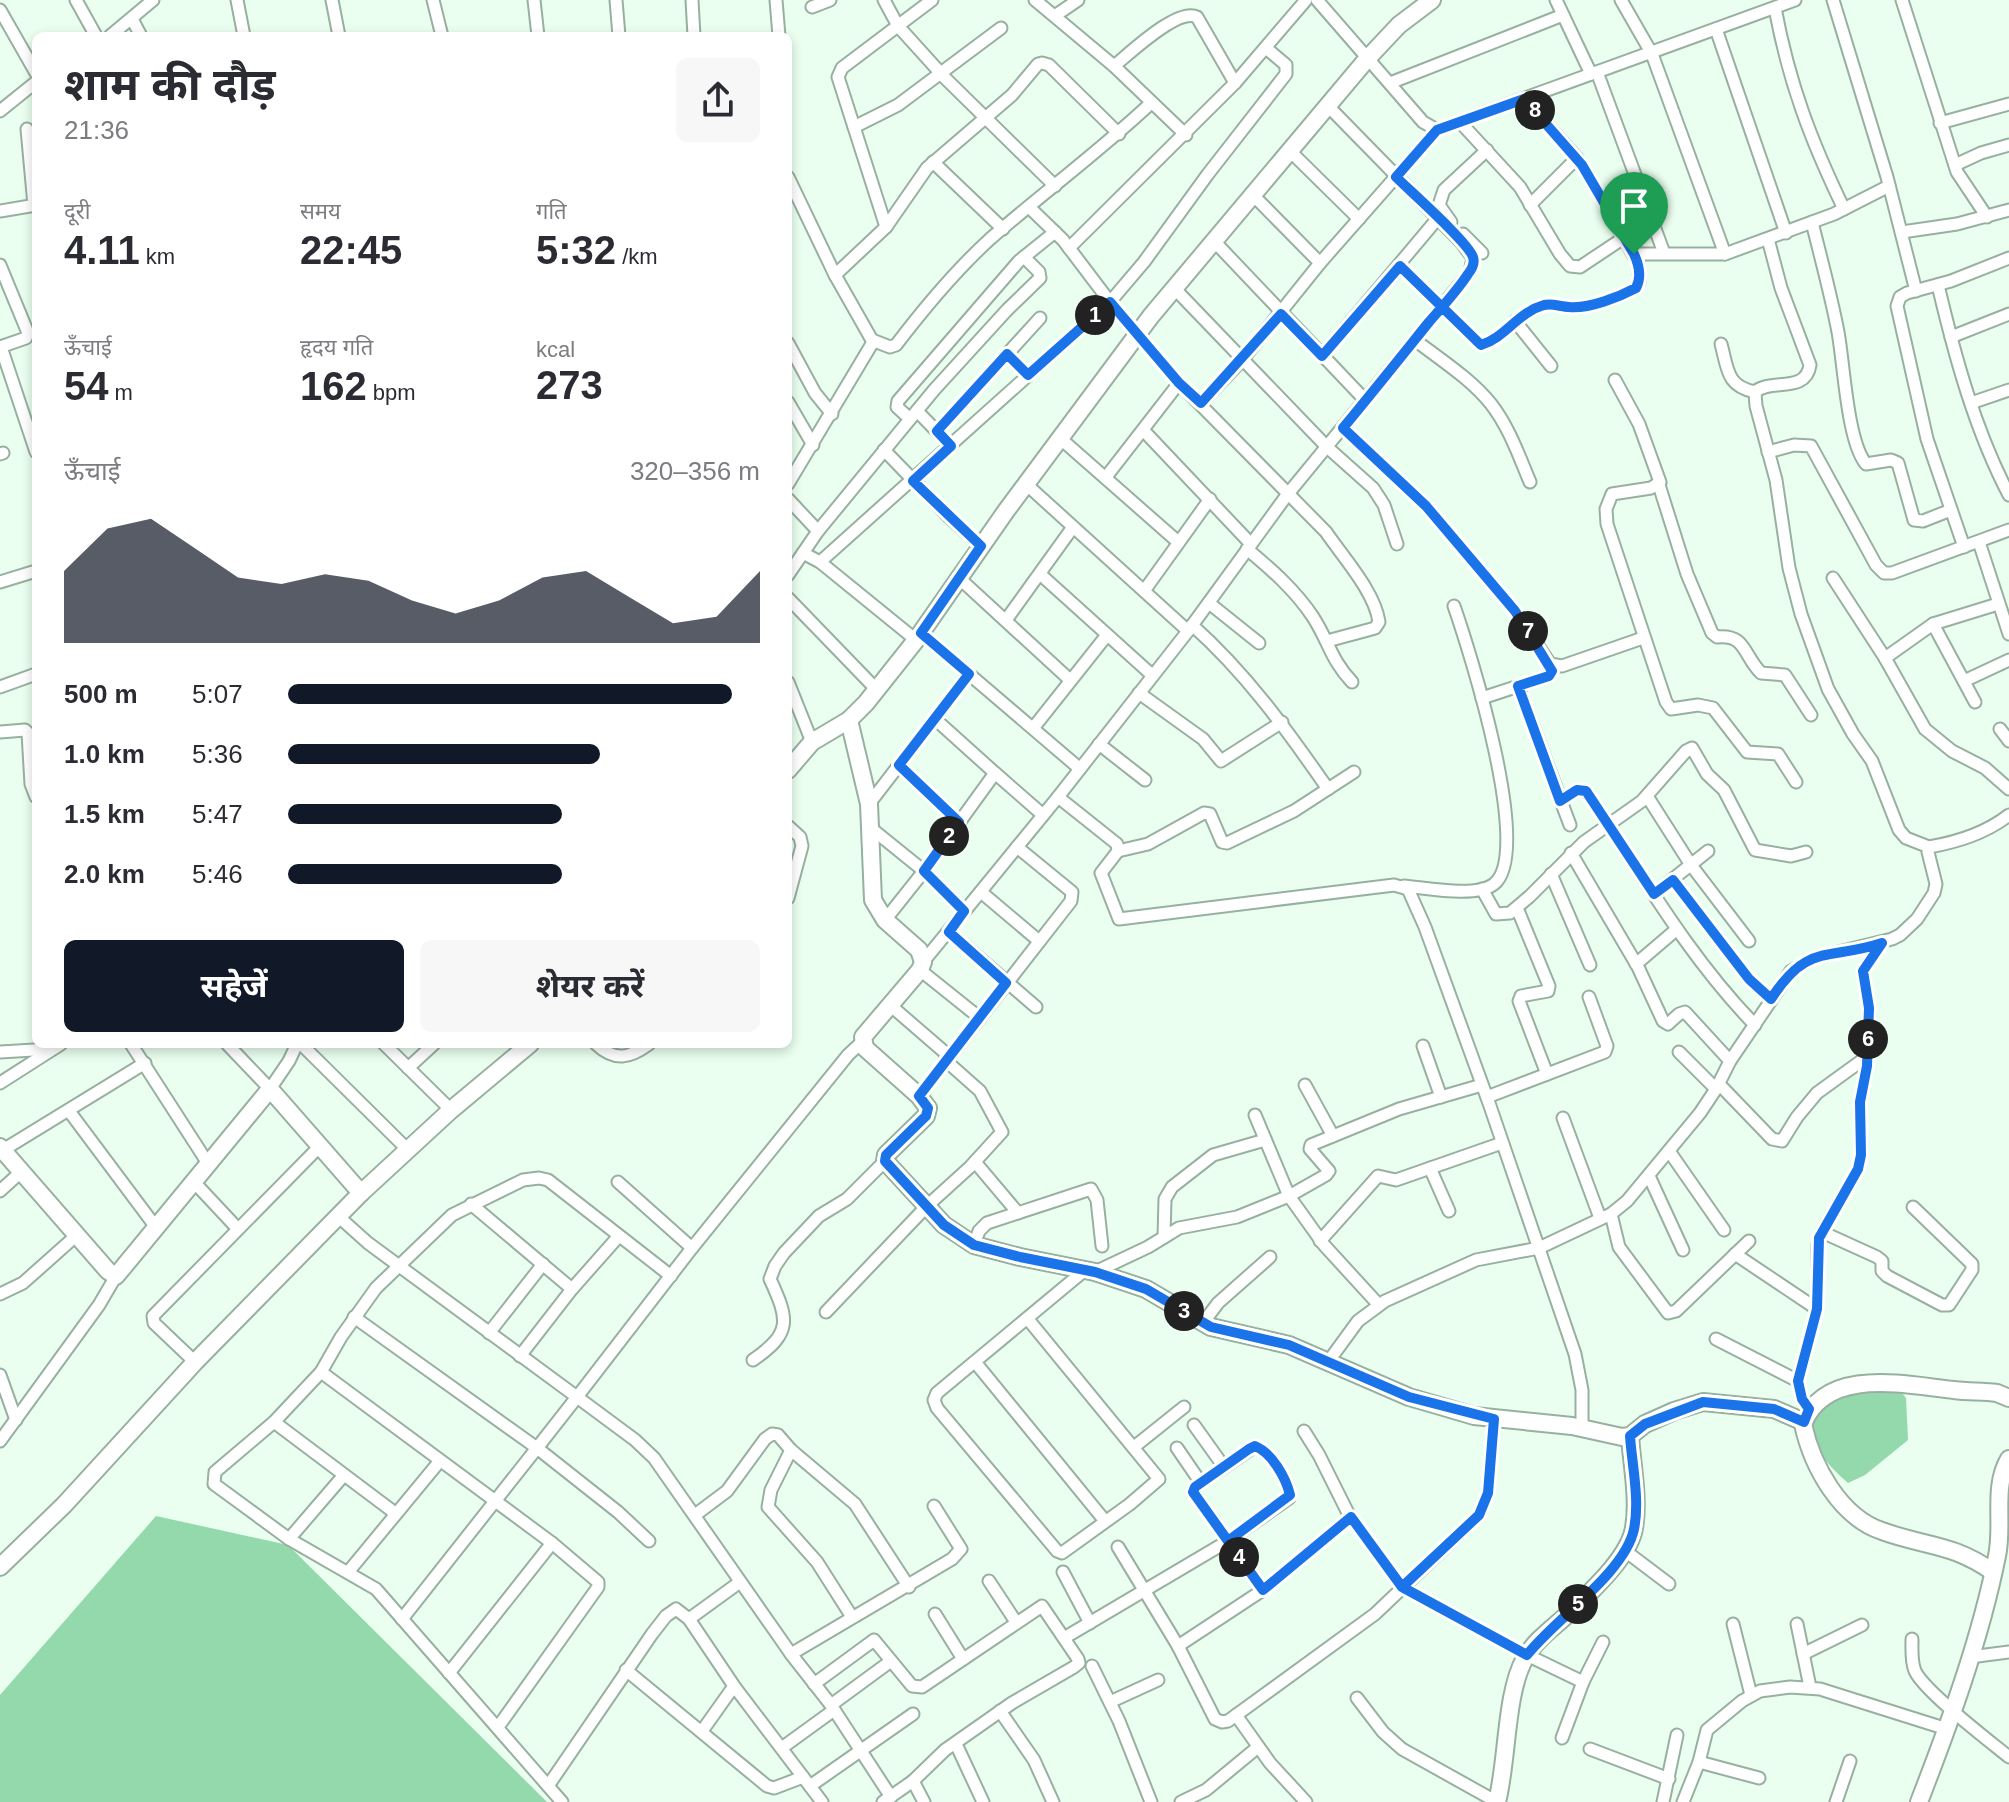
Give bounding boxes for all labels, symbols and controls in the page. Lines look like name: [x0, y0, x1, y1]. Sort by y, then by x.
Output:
button: share: [676, 58, 760, 142]
text: शाम की दौड़: [64, 60, 276, 109]
pin: 8: [1515, 90, 1555, 130]
text: 8: [1529, 97, 1541, 122]
text: 21:36: [64, 115, 129, 145]
pin: [1600, 172, 1668, 254]
icon: arrive: [1612, 184, 1656, 228]
text: दूरी: [64, 199, 90, 224]
text: समय: [300, 199, 341, 224]
text: गति: [536, 199, 567, 224]
text: 4.11: [64, 228, 140, 272]
text: 22:45: [300, 228, 402, 272]
text: 5:32: [536, 228, 616, 272]
text: km: [140, 244, 175, 269]
text: /km: [616, 244, 658, 269]
pin: 1: [1075, 295, 1115, 335]
text: 1: [1089, 302, 1101, 327]
text: ऊँचाई: [64, 335, 112, 360]
text: हृदय गति: [300, 335, 373, 360]
text: kcal: [536, 337, 575, 362]
text: 273: [536, 363, 603, 407]
text: 54: [64, 364, 109, 408]
text: 162: [300, 364, 367, 408]
text: m: [109, 380, 133, 405]
text: bpm: [367, 380, 416, 405]
text: ऊँचाई: [64, 456, 120, 486]
text: 320–356 m: [630, 456, 760, 486]
pin: 7: [1508, 611, 1548, 651]
text: 7: [1522, 618, 1534, 643]
text: 500 m: [64, 679, 138, 709]
text: 5:07: [192, 679, 243, 709]
text: 1.0 km: [64, 739, 145, 769]
text: 5:36: [192, 739, 243, 769]
text: 1.5 km: [64, 799, 145, 829]
text: 5:47: [192, 799, 243, 829]
pin: 2: [929, 816, 969, 856]
text: 2: [943, 823, 955, 848]
text: 2.0 km: [64, 859, 145, 889]
text: 5:46: [192, 859, 243, 889]
button: सहेजें: [64, 940, 404, 1032]
button: शेयर करें: [420, 940, 760, 1032]
pin: 6: [1848, 1019, 1888, 1059]
text: 6: [1862, 1026, 1874, 1051]
pin: 3: [1164, 1291, 1204, 1331]
text: 3: [1178, 1298, 1190, 1323]
pin: 4: [1219, 1537, 1259, 1577]
text: 4: [1233, 1544, 1245, 1569]
pin: 5: [1558, 1584, 1598, 1624]
text: 5: [1572, 1591, 1584, 1616]

